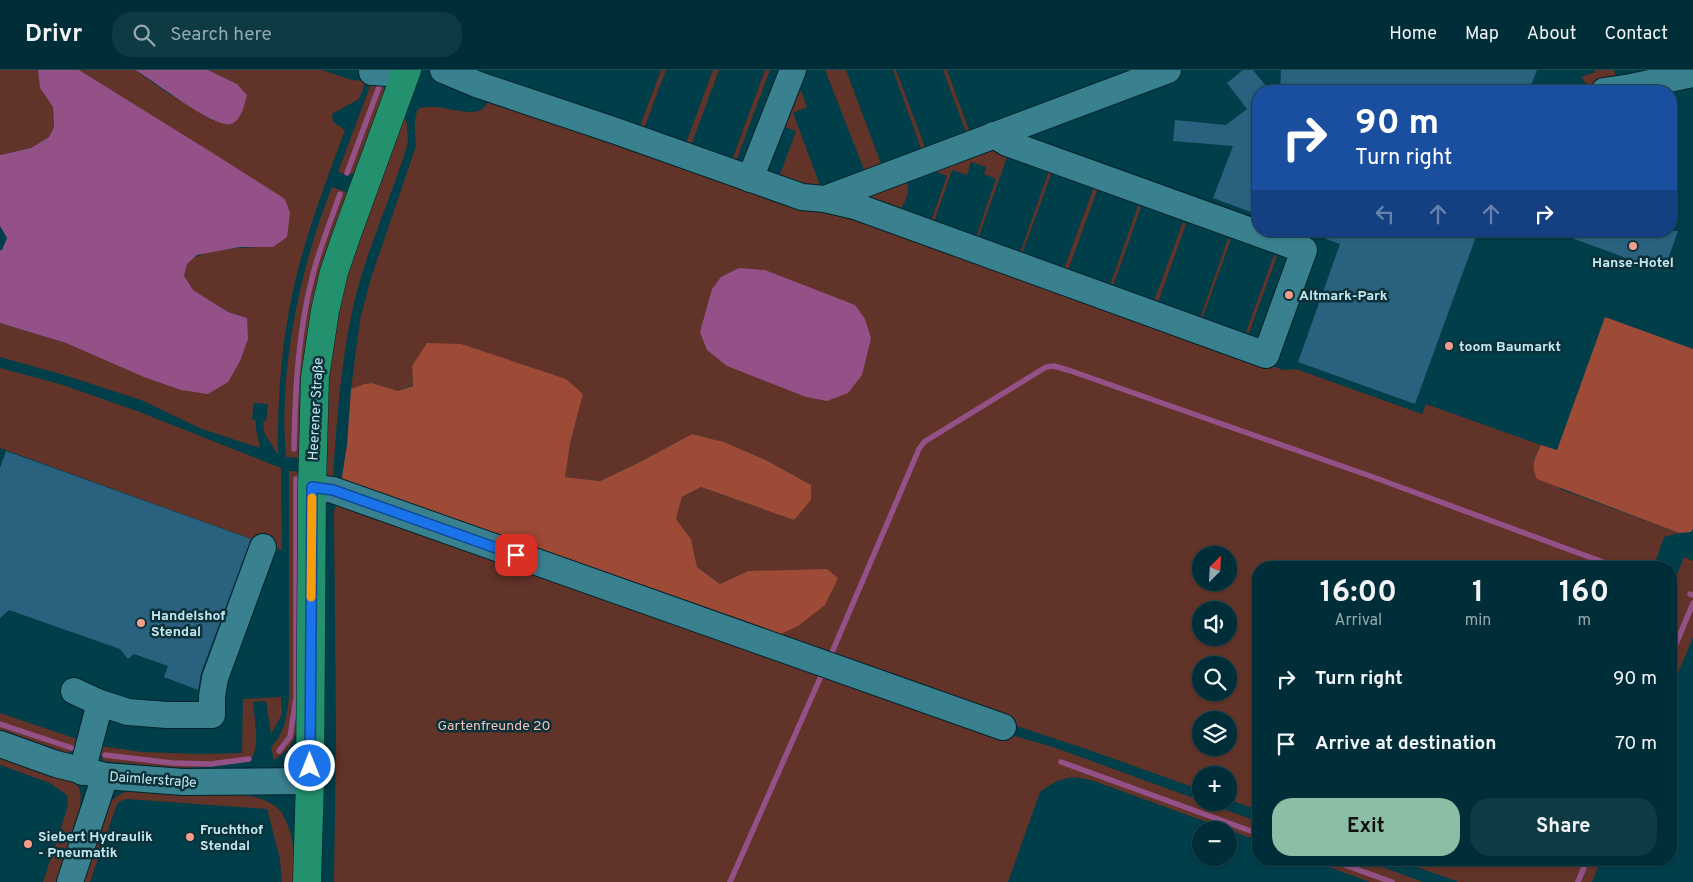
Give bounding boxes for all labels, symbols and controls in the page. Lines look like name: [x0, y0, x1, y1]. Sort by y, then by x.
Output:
search box: [112, 12, 462, 57]
text: Drivr: [25, 20, 82, 50]
icon: search: [130, 21, 158, 49]
text: Search here: [170, 23, 272, 47]
text: Home: [1389, 23, 1437, 46]
text: Map: [1465, 23, 1499, 46]
text: About: [1527, 23, 1576, 46]
text: Contact: [1604, 23, 1668, 46]
text: 90 m: [1355, 102, 1439, 146]
icon: right: [1272, 105, 1337, 170]
text: Turn right: [1355, 145, 1452, 172]
icon: left: [1371, 200, 1399, 228]
icon: ahead: [1424, 200, 1452, 228]
icon: ahead: [1477, 200, 1505, 228]
icon: right: [1530, 200, 1558, 228]
marker: Hanse-Hotel: [1627, 240, 1639, 252]
place label: Hanse-Hotel: [1592, 255, 1674, 272]
place label: Altmark-Park: [1299, 288, 1388, 305]
marker: Altmark-Park: [1283, 289, 1295, 301]
place label: toom Baumarkt: [1459, 339, 1561, 356]
marker: toom Baumarkt: [1443, 340, 1455, 352]
street label: Heerener Straße: [305, 357, 328, 461]
pin: [495, 534, 537, 576]
icon: arrive: [502, 541, 530, 569]
north arrow: [1192, 546, 1238, 591]
map controls: [1192, 546, 1237, 866]
text: 16:00: [1320, 575, 1397, 612]
text: 1: [1472, 575, 1484, 612]
text: 160: [1559, 575, 1609, 612]
button: sound: [1192, 601, 1237, 646]
place label: Handelshof Stendal: [151, 608, 225, 641]
text: Arrival: [1335, 611, 1382, 631]
text: min: [1465, 611, 1491, 631]
text: m: [1577, 611, 1591, 631]
marker: Handelshof Stendal: [135, 617, 147, 629]
button: search: [1192, 656, 1237, 701]
icon: right: [1272, 665, 1300, 693]
text: Turn right: [1315, 667, 1403, 691]
text: 90 m: [1613, 667, 1657, 691]
button: layers: [1192, 711, 1237, 756]
park label: Gartenfreunde 20: [437, 718, 551, 735]
icon: arrive: [1272, 730, 1300, 758]
text: Arrive at destination: [1315, 732, 1496, 756]
text: 70 m: [1615, 732, 1657, 756]
position arrow: [283, 739, 335, 791]
button: +: [1192, 766, 1237, 811]
street label: Daimlerstraße: [109, 769, 197, 792]
button: Exit: [1272, 798, 1460, 856]
button: Share: [1470, 798, 1657, 856]
button: −: [1192, 821, 1237, 866]
place label: Fruchthof Stendal: [200, 822, 263, 855]
place label: Siebert Hydraulik - Pneumatik: [38, 829, 153, 862]
marker: Fruchthof Stendal: [184, 831, 196, 843]
marker: Siebert Hydraulik - Pneumatik: [22, 838, 34, 850]

